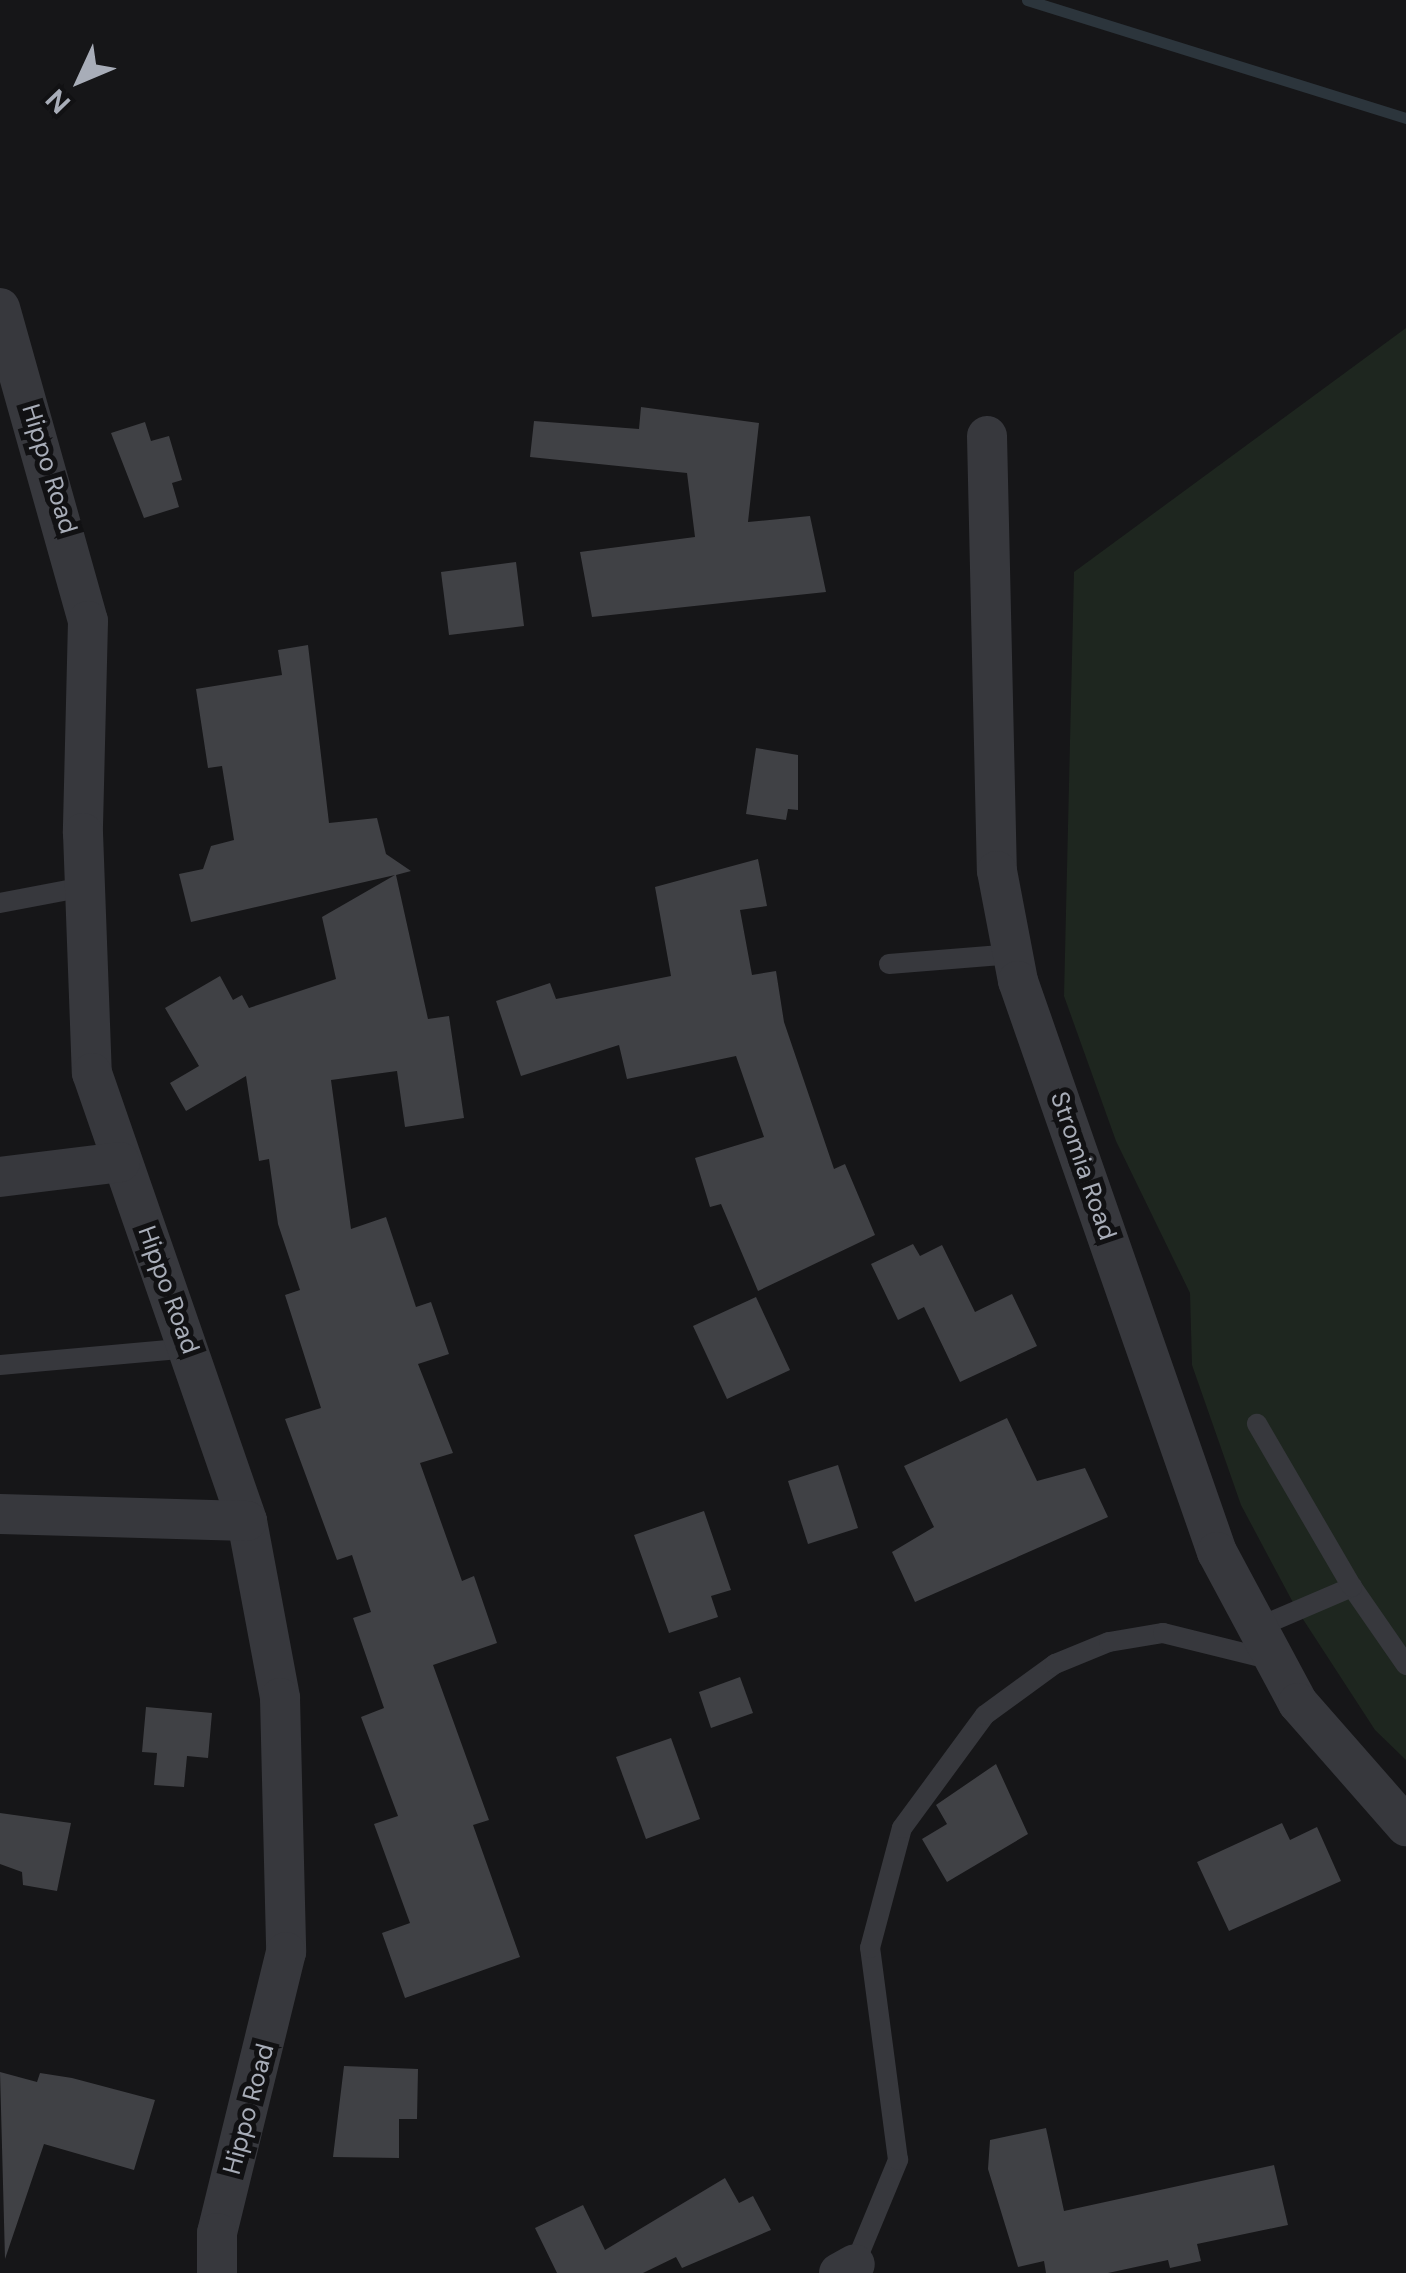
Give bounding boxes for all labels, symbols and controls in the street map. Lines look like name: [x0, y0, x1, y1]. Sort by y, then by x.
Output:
north arrow: [30, 30, 130, 130]
text: N: [38, 81, 78, 121]
street label: Hippo Road: [15, 401, 83, 537]
street label: Stromia Road: [1044, 1088, 1122, 1244]
street label: Hippo Road: [131, 1222, 205, 1358]
street label: Hippo Road: [217, 2040, 281, 2178]

